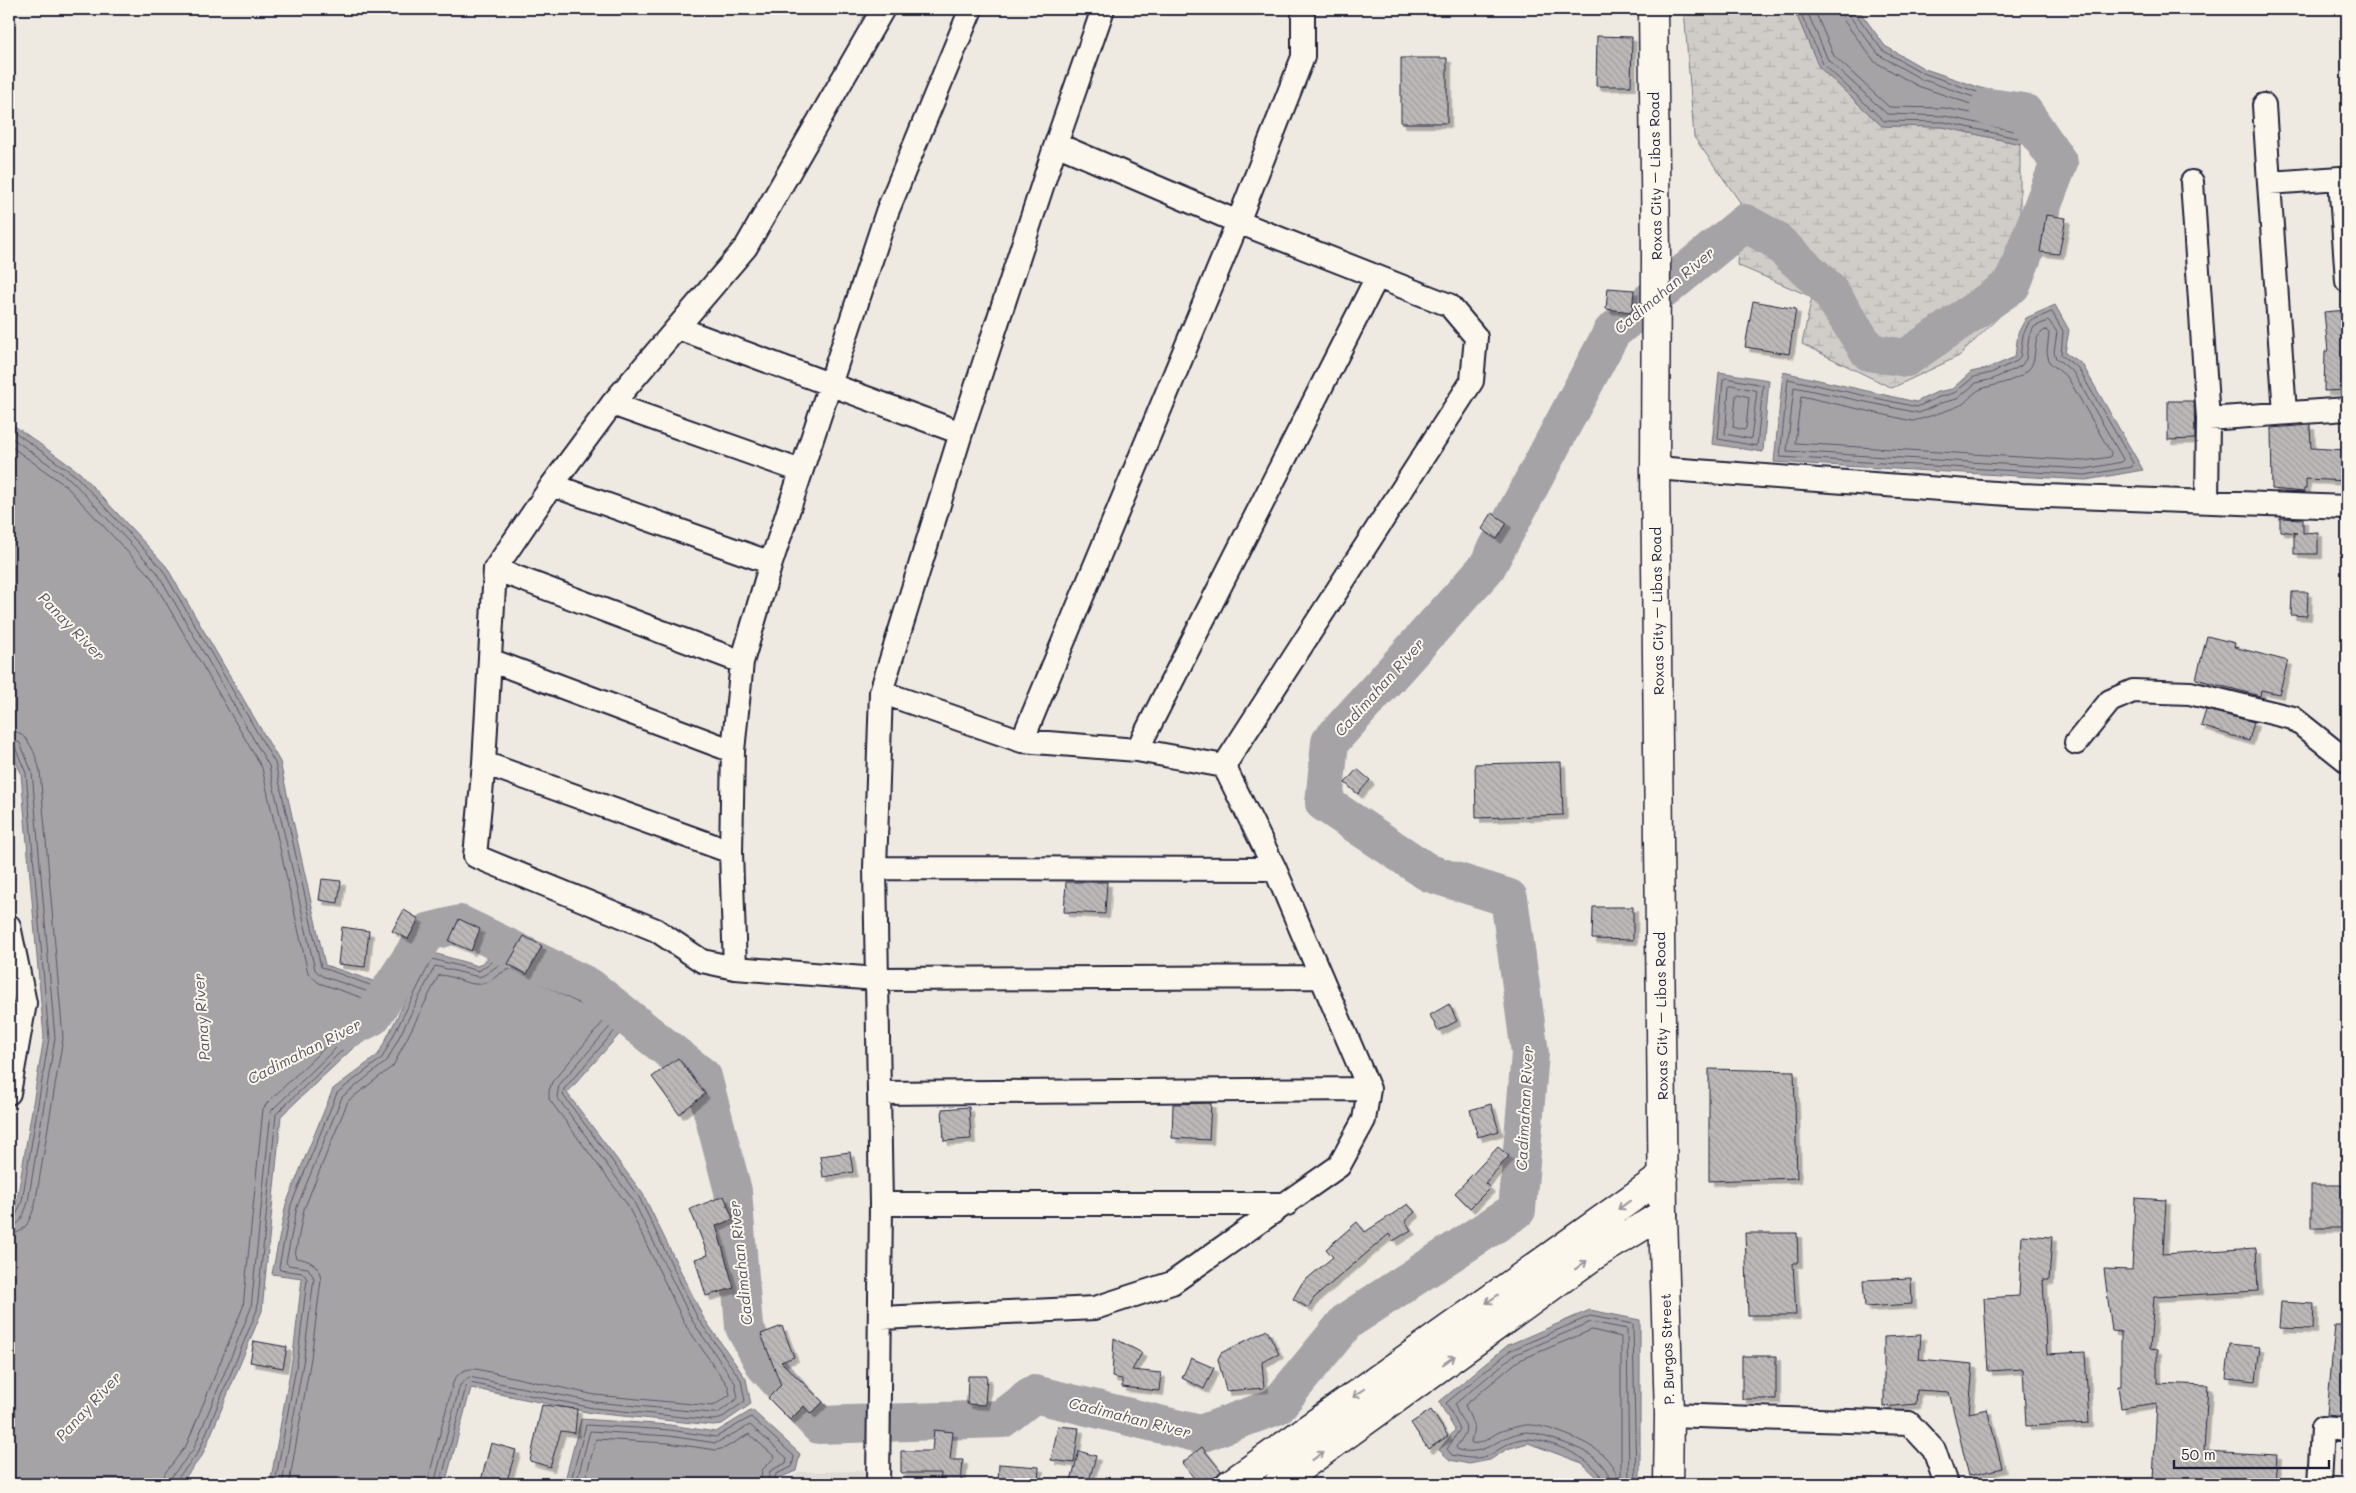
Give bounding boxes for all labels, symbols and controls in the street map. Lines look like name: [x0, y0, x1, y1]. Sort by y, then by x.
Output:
street label: Roxas City – Libas Road: [1644, 92, 1666, 260]
water label: Cadimahan River: [1610, 242, 1719, 338]
street label: Roxas City – Libas Road: [1646, 527, 1668, 695]
water label: Panay River: [34, 587, 110, 665]
water label: Cadimahan River: [1330, 633, 1429, 740]
street label: Roxas City – Libas Road: [1650, 932, 1672, 1100]
water label: Panay River: [188, 972, 214, 1061]
water label: Cadimahan River: [244, 1013, 365, 1088]
water label: Cadimahan River: [1511, 1044, 1537, 1171]
water label: Cadimahan River: [723, 1199, 756, 1326]
one-way arrow: [1617, 1200, 1631, 1210]
one-way arrow: [1574, 1260, 1588, 1270]
street label: P. Burgos Street: [1656, 1293, 1678, 1405]
one-way arrow: [1485, 1294, 1499, 1304]
one-way arrow: [1442, 1355, 1456, 1365]
water label: Panay River: [51, 1367, 126, 1445]
one-way arrow: [1352, 1388, 1366, 1398]
water label: Cadimahan River: [1067, 1392, 1194, 1442]
scale bar: [2174, 1438, 2328, 1470]
text: 50 m: [2181, 1444, 2216, 1464]
one-way arrow: [1311, 1450, 1324, 1461]

